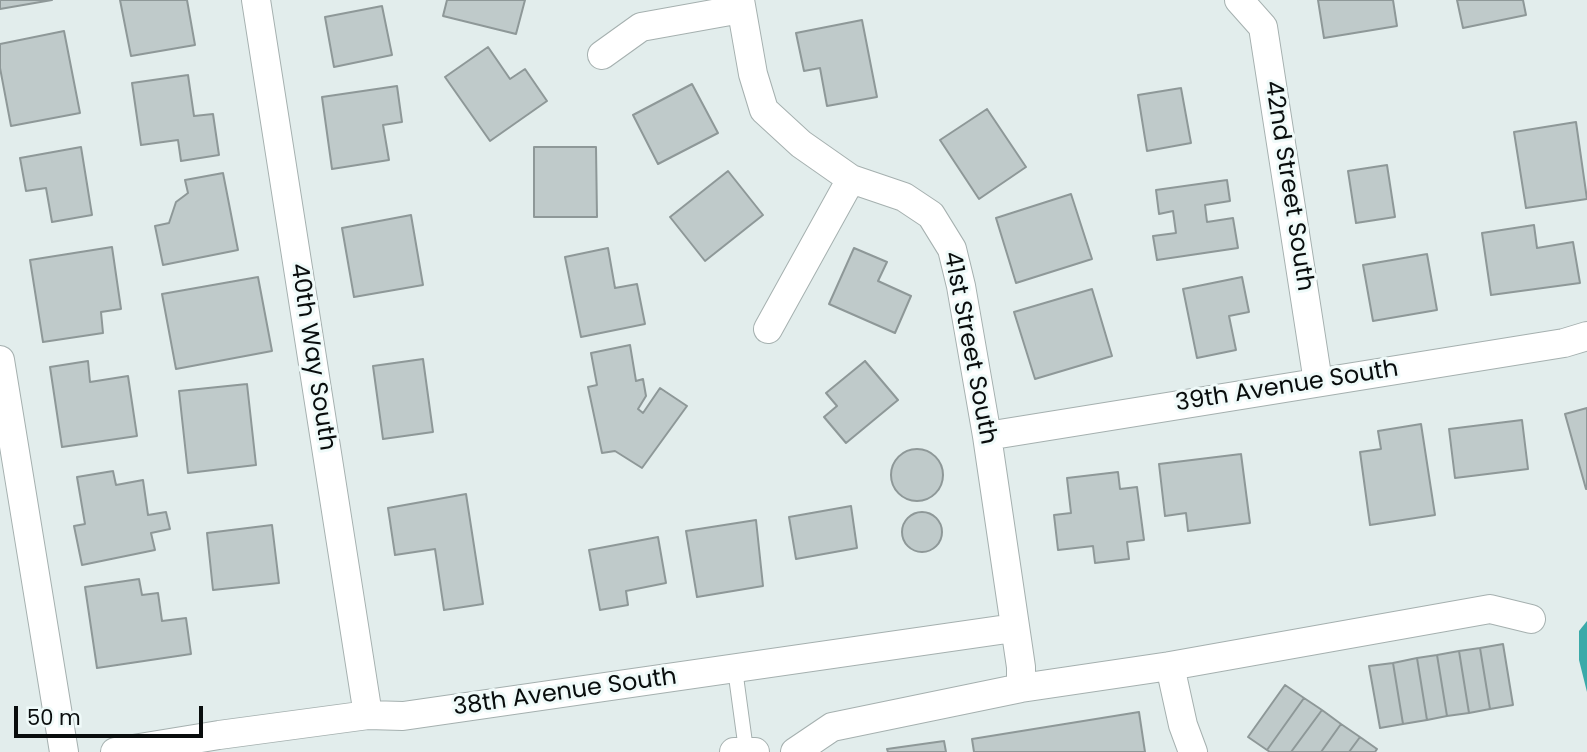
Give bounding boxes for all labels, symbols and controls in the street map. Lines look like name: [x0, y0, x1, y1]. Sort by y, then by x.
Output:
street label: 42nd Street South: [1257, 79, 1319, 293]
street label: 41st Street South: [936, 249, 1002, 447]
street label: 40th Way South: [283, 261, 341, 453]
street label: 39th Avenue South: [1174, 355, 1400, 419]
street label: 38th Avenue South: [451, 663, 679, 723]
scale bar: [18, 692, 206, 736]
text: 50 m: [27, 703, 81, 732]

